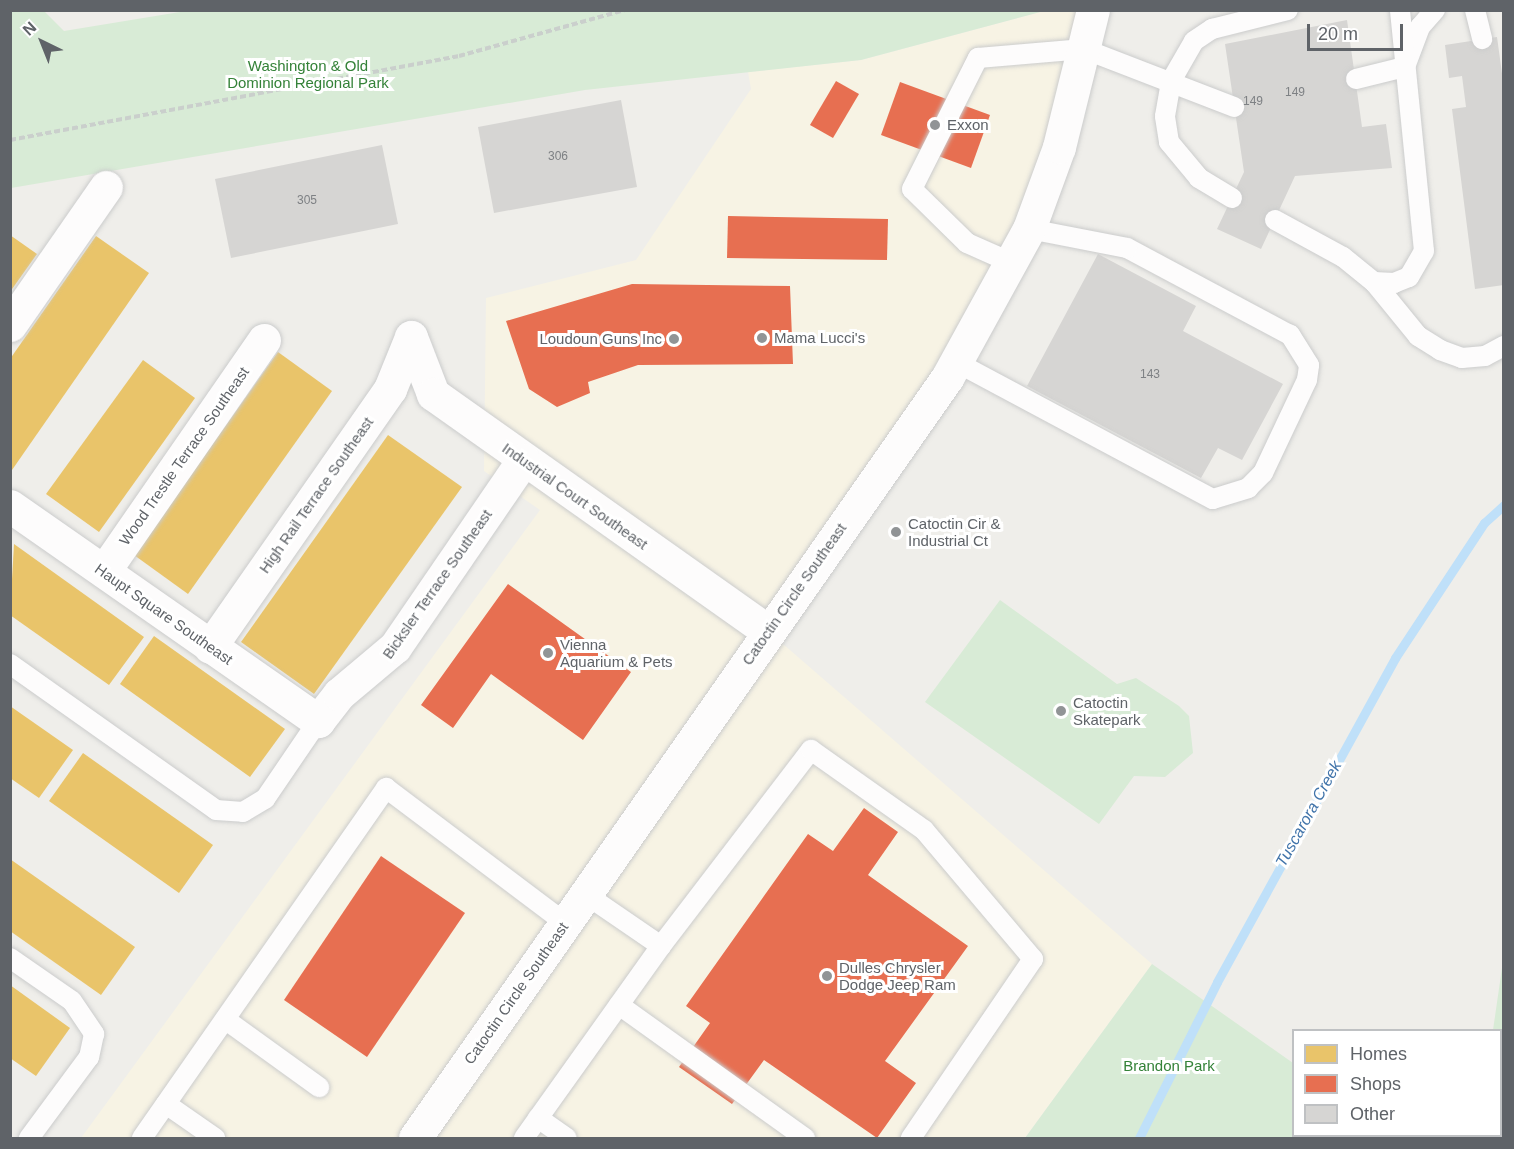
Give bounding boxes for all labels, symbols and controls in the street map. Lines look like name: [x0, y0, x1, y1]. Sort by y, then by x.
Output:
north arrow: [12, 12, 72, 72]
scale bar: [1310, 12, 1406, 50]
text: N: [19, 18, 39, 39]
text: 20 m: [1318, 24, 1358, 44]
park label: Washington & Old Dominion Regional Park: [227, 56, 389, 91]
house number: 149: [1285, 86, 1305, 100]
house number: 149: [1243, 95, 1263, 109]
place label: Exxon: [947, 116, 989, 134]
marker: Exxon: [928, 118, 942, 132]
house number: 306: [548, 150, 568, 164]
house number: 305: [297, 194, 317, 208]
place label: Mama Lucci's: [774, 329, 865, 347]
place label: Loudoun Guns Inc: [539, 330, 662, 348]
marker: Mama Lucci's: [755, 331, 769, 345]
marker: Loudoun Guns Inc: [667, 332, 681, 346]
street label: Wood Trestle Terrace Southeast: [115, 363, 253, 549]
house number: 143: [1140, 368, 1160, 382]
street label: High Rail Terrace Southeast: [255, 413, 377, 577]
street label: Industrial Court Southeast: [499, 439, 651, 553]
street label: Bicksler Terrace Southeast: [378, 506, 496, 662]
place label: Catoctin Cir & Industrial Ct: [908, 514, 1001, 549]
street label: Catoctin Circle Southeast: [738, 520, 850, 668]
marker: Catoctin Cir & Industrial Ct: [889, 525, 903, 539]
street label: Haupt Square Southeast: [92, 560, 236, 668]
place label: Vienna Aquarium & Pets: [560, 635, 673, 670]
marker: Vienna Aquarium & Pets: [541, 646, 555, 660]
place label: Catoctin Skatepark: [1073, 693, 1141, 728]
marker: Catoctin Skatepark: [1054, 704, 1068, 718]
water label: Tuscarora Creek: [1272, 758, 1346, 870]
street label: Catoctin Circle Southeast: [460, 919, 572, 1067]
place label: Dulles Chrysler Dodge Jeep Ram: [839, 958, 956, 993]
marker: Dulles Chrysler Dodge Jeep Ram: [820, 969, 834, 983]
legend: [1292, 1029, 1502, 1137]
text: Homes: [1350, 1044, 1407, 1064]
park label: Brandon Park: [1123, 1057, 1215, 1075]
text: Shops: [1350, 1074, 1401, 1094]
text: Other: [1350, 1104, 1395, 1124]

